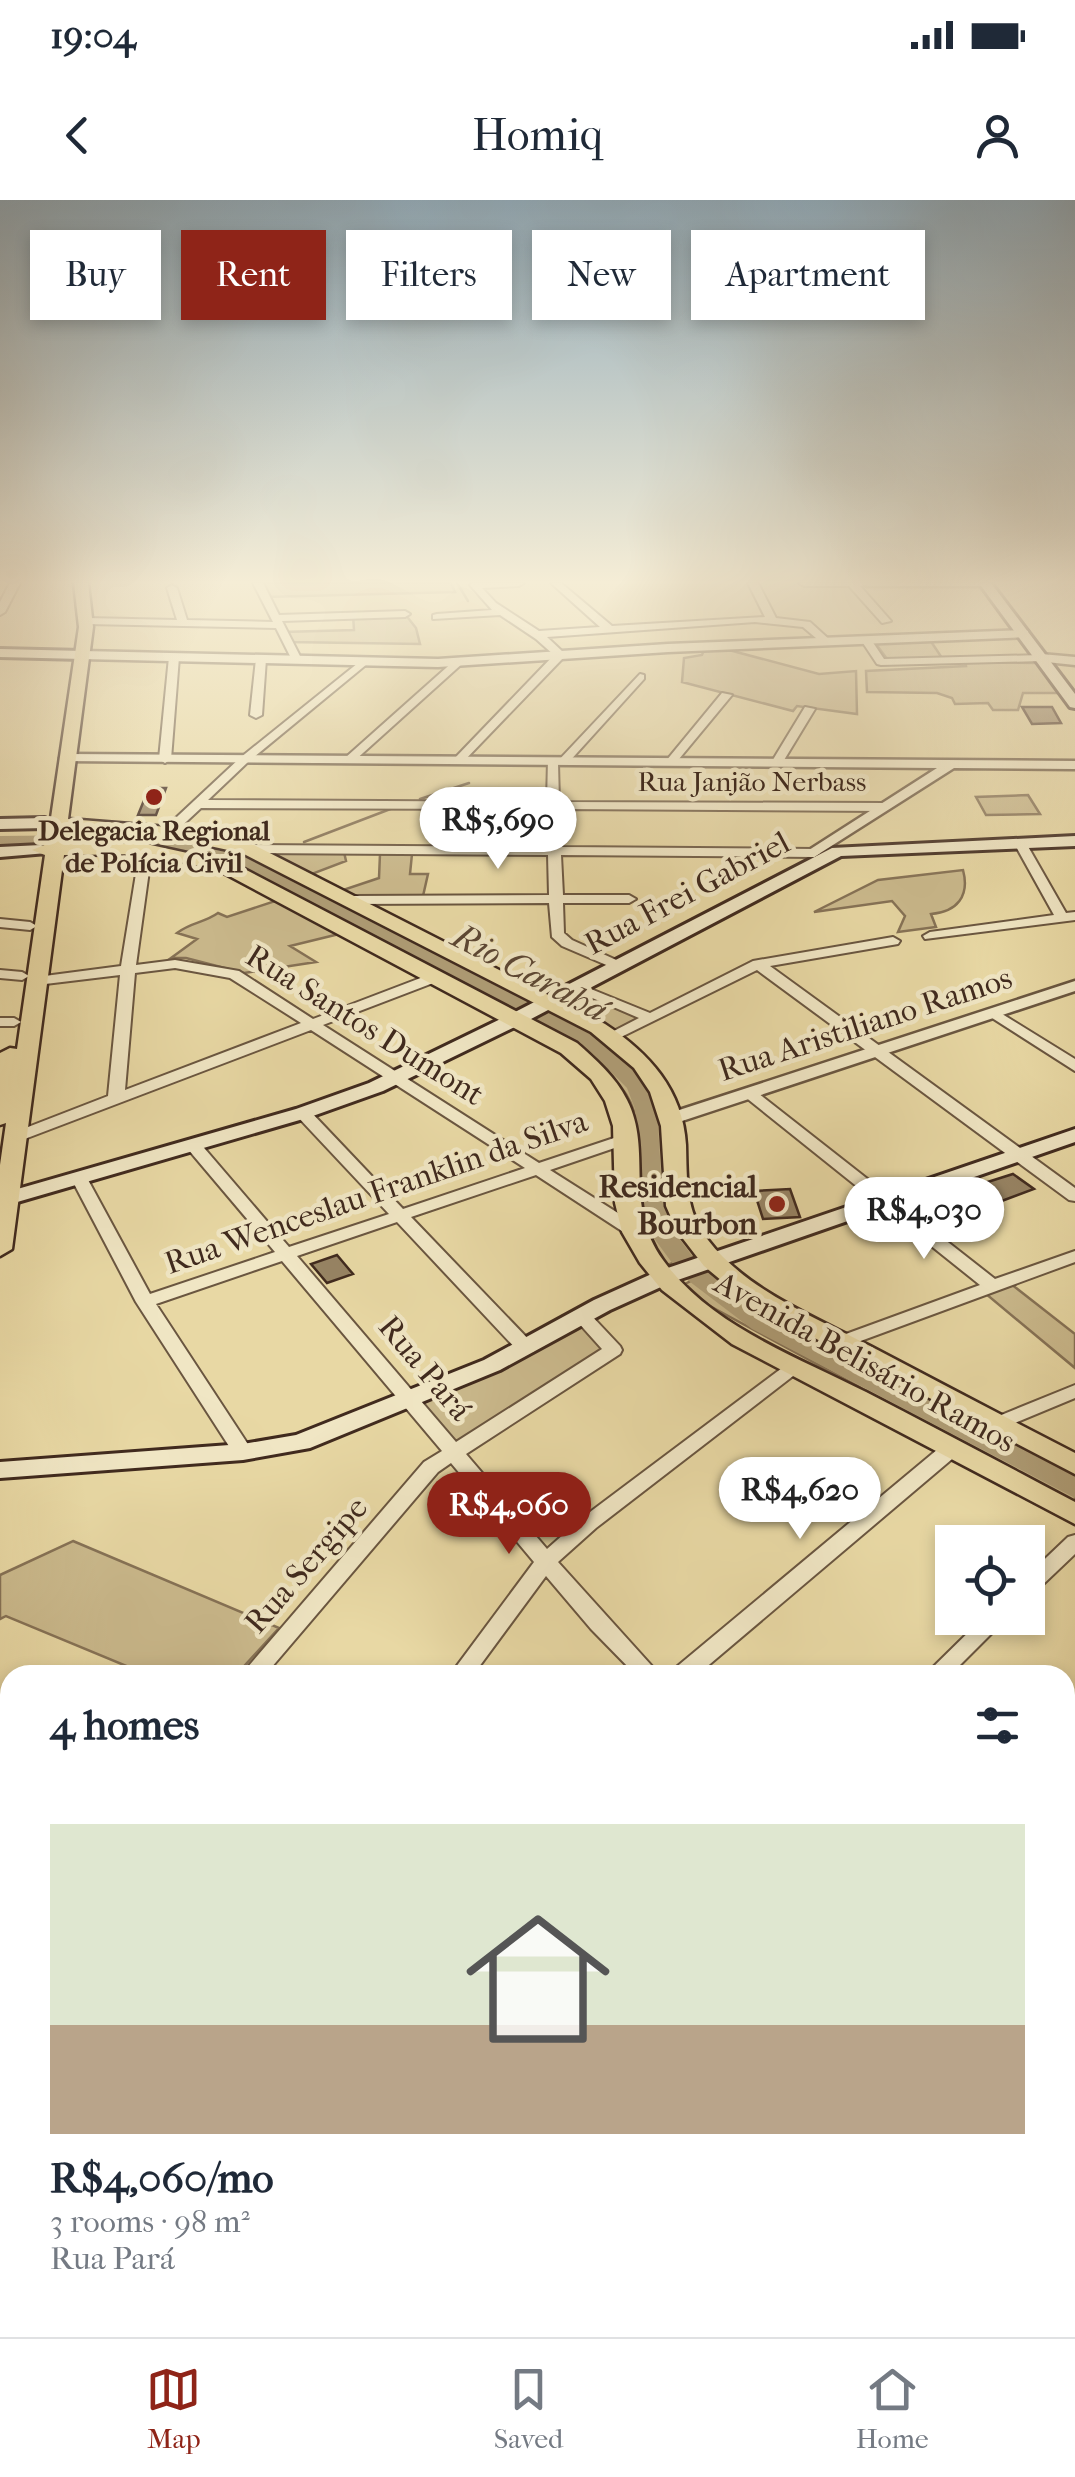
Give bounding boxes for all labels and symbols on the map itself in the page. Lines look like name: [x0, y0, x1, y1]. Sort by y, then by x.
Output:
street label: Rua Janjão Nerbass: [638, 765, 866, 798]
marker: Delegacia Regional de Polícia Civil: [143, 786, 165, 808]
pin: R$5,690: [406, 787, 590, 872]
place label: Delegacia Regional de Polícia Civil: [38, 814, 270, 879]
street label: Rua Frei Gabriel: [578, 823, 796, 963]
water label: Rio Carahá: [444, 914, 618, 1033]
street label: Rua Santos Dumont: [239, 937, 491, 1113]
street label: Rua Aristiliano Ramos: [713, 959, 1017, 1089]
street label: Rua Wenceslau Franklin da Silva: [160, 1102, 593, 1282]
place label: Residencial Bourbon: [598, 1168, 757, 1242]
pin: R$4,030: [832, 1177, 1016, 1262]
marker: Residencial Bourbon: [766, 1193, 788, 1215]
street label: Avenida Belisário Ramos: [706, 1263, 1022, 1460]
street label: Rua Pará: [371, 1308, 480, 1429]
pin: R$4,620: [708, 1457, 892, 1542]
pin: R$4,060: [417, 1472, 601, 1557]
street label: Rua Sergipe: [237, 1489, 375, 1641]

